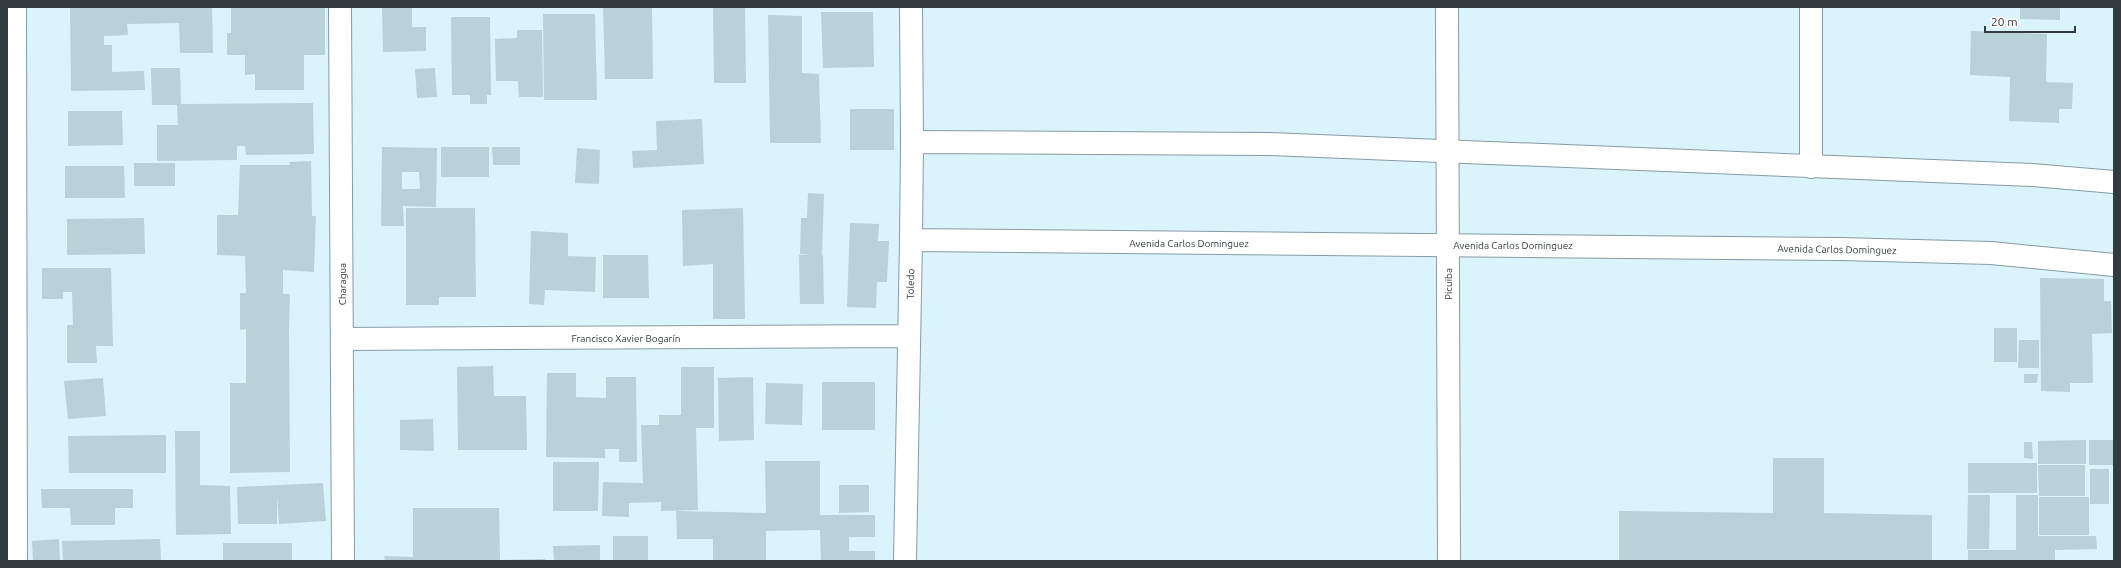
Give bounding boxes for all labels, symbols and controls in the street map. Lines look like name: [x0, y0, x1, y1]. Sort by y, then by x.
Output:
scale bar: [1985, 8, 2075, 34]
text: 20 m: [1991, 15, 2018, 28]
street label: Avenida Carlos Dominguez: [1129, 238, 1249, 249]
street label: Avenida Carlos Dominguez: [1453, 240, 1573, 251]
street label: Avenida Carlos Dominguez: [1777, 243, 1897, 256]
street label: Charagua: [337, 263, 348, 305]
street label: Toledo: [905, 268, 916, 299]
street label: Picuiba: [1443, 268, 1454, 300]
street label: Francisco Xavier Bogarín: [571, 333, 681, 344]

